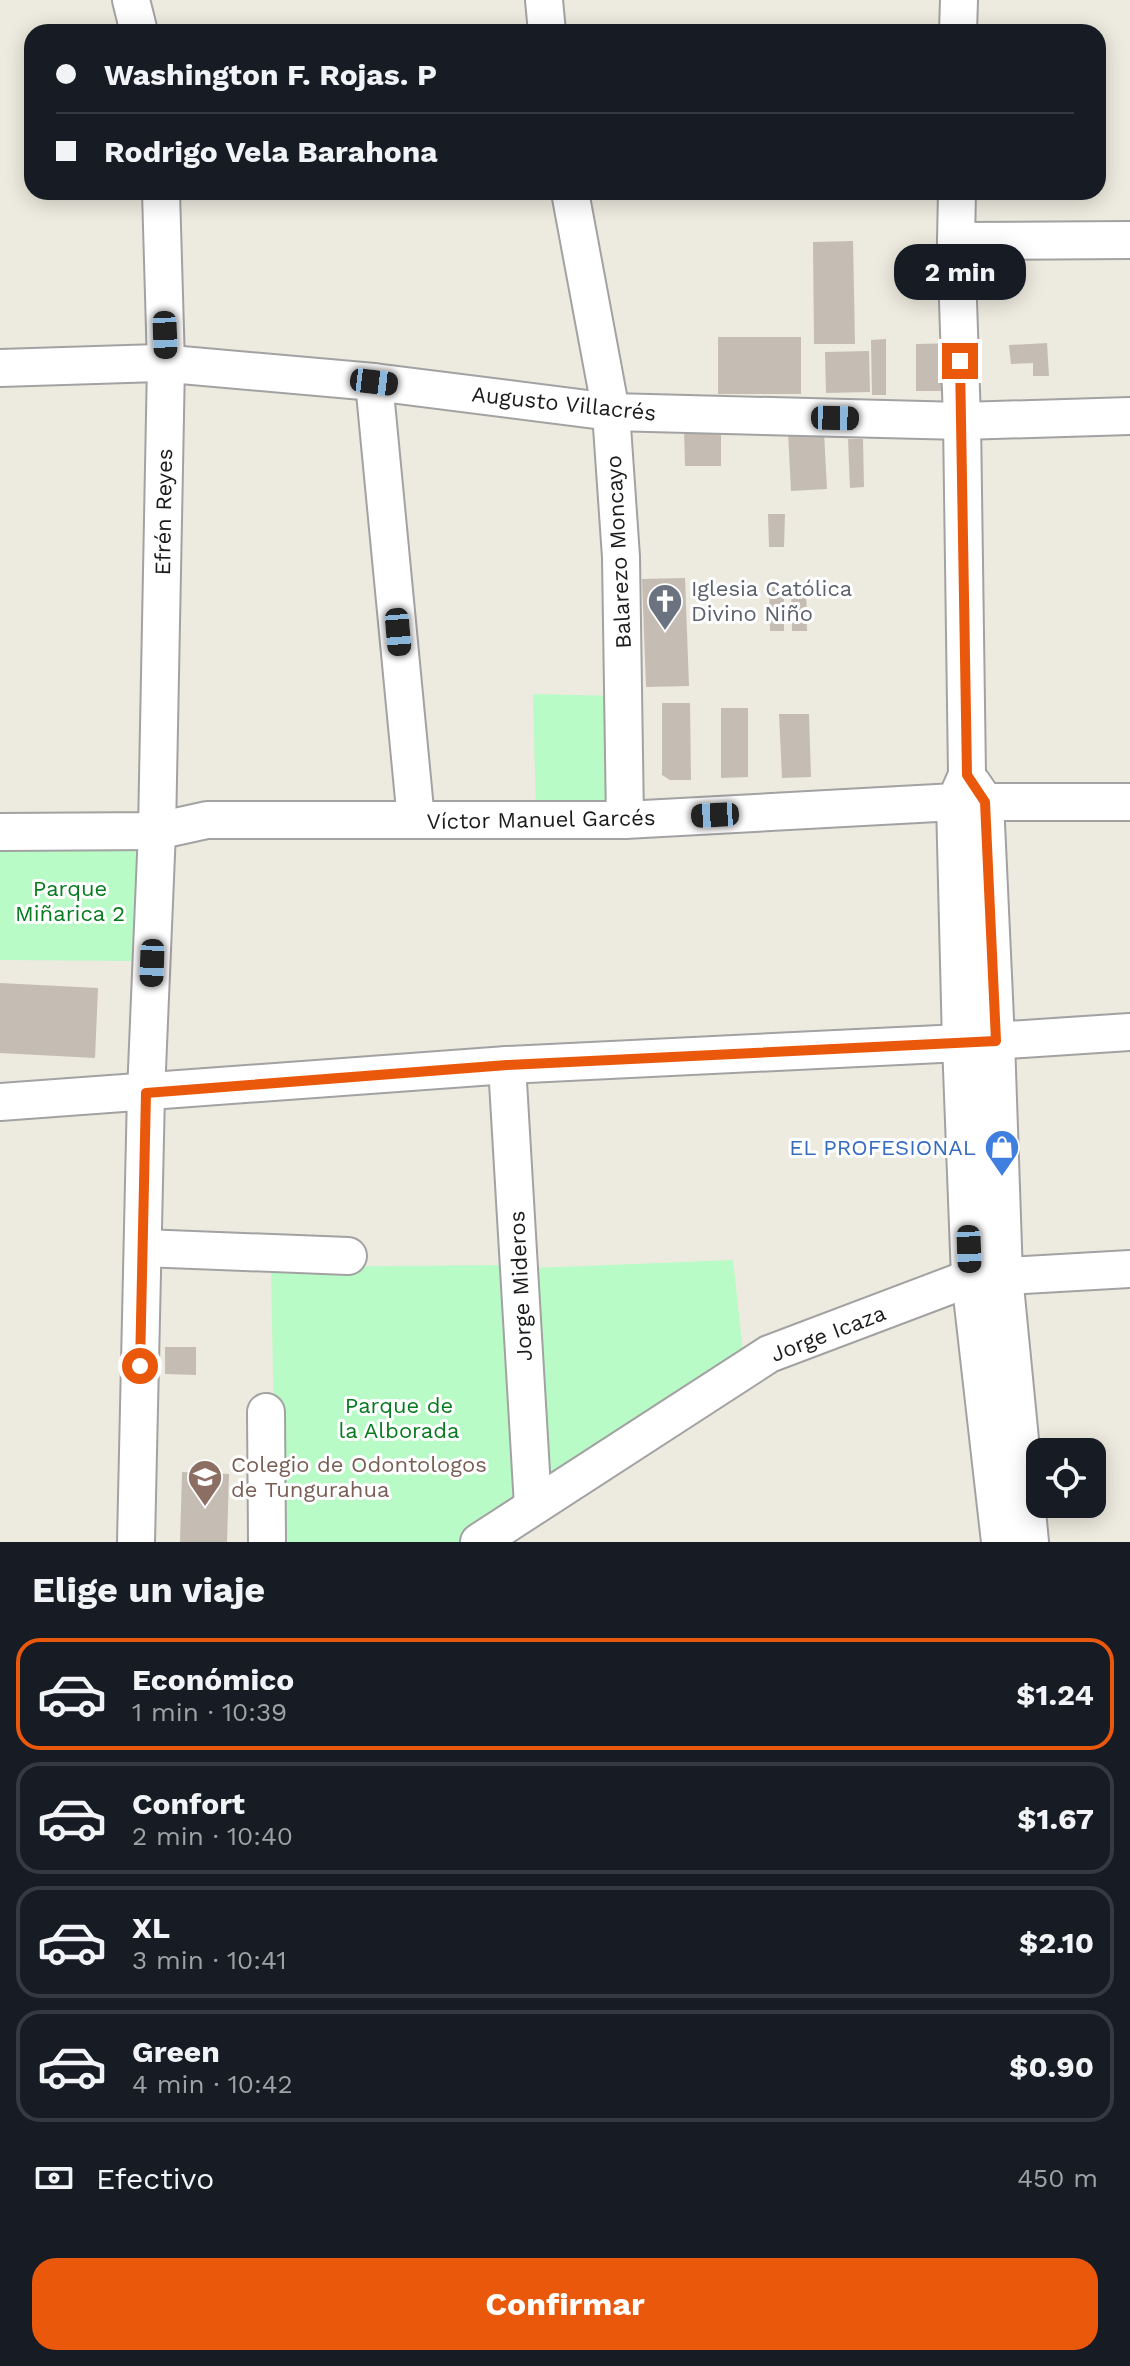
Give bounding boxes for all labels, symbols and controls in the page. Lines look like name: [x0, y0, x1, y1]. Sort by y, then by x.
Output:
text: Washington F. Rojas. P: [104, 57, 437, 92]
text: Rodrigo Vela Barahona: [104, 134, 438, 169]
callout: 2 min: [894, 245, 1026, 301]
text: 2 min: [924, 257, 996, 287]
car: [152, 311, 178, 359]
route end: [942, 343, 978, 379]
car: [349, 367, 399, 397]
street label: Augusto Villacrés: [471, 381, 657, 426]
car: [811, 406, 859, 430]
street label: Efrén Reyes: [150, 448, 177, 576]
street label: Balarezo Moncayo: [601, 455, 636, 649]
place label: Iglesia Católica Divino Niño: [691, 576, 852, 626]
church icon: Iglesia Católica Divino Niño: [646, 582, 684, 632]
car: [384, 607, 412, 657]
car: [690, 802, 740, 828]
street label: Víctor Manuel Garcés: [426, 805, 656, 834]
park label: Parque Miñarica 2: [15, 876, 125, 926]
car: [139, 939, 165, 987]
shop icon: EL PROFESIONAL: [983, 1128, 1021, 1178]
place label: EL PROFESIONAL: [789, 1135, 976, 1160]
street label: Jorge Mideros: [504, 1210, 537, 1362]
car: [956, 1225, 982, 1273]
street label: Jorge Icaza: [767, 1300, 889, 1367]
route start: [122, 1348, 158, 1384]
park label: Parque de la Alborada: [339, 1393, 459, 1443]
map controls: [1026, 1438, 1106, 1518]
button: locate: [1026, 1438, 1106, 1518]
place label: Colegio de Odontologos de Tungurahua: [231, 1452, 487, 1502]
school or university icon: Colegio de Odontologos de Tungurahua: [186, 1458, 224, 1508]
text: Elige un viaje: [32, 1569, 265, 1611]
icon: car: [36, 1658, 108, 1730]
text: Económico: [132, 1662, 294, 1697]
text: $1.24: [1016, 1677, 1094, 1712]
text: 1 min · 10:39: [132, 1697, 287, 1727]
icon: car: [36, 1782, 108, 1854]
text: Confort: [132, 1786, 245, 1821]
text: $1.67: [1017, 1801, 1094, 1836]
text: 2 min · 10:40: [132, 1821, 293, 1851]
icon: car: [36, 1906, 108, 1978]
text: XL: [132, 1910, 170, 1945]
text: $2.10: [1019, 1925, 1094, 1960]
text: 3 min · 10:41: [132, 1945, 287, 1975]
icon: car: [36, 2030, 108, 2102]
text: Green: [132, 2034, 220, 2069]
text: $0.90: [1009, 2049, 1094, 2084]
text: 4 min · 10:42: [132, 2069, 293, 2099]
icon: cash: [32, 2156, 76, 2200]
text: Efectivo: [96, 2161, 214, 2196]
text: 450 m: [1017, 2163, 1098, 2193]
button: Confirmar: [32, 2258, 1098, 2350]

